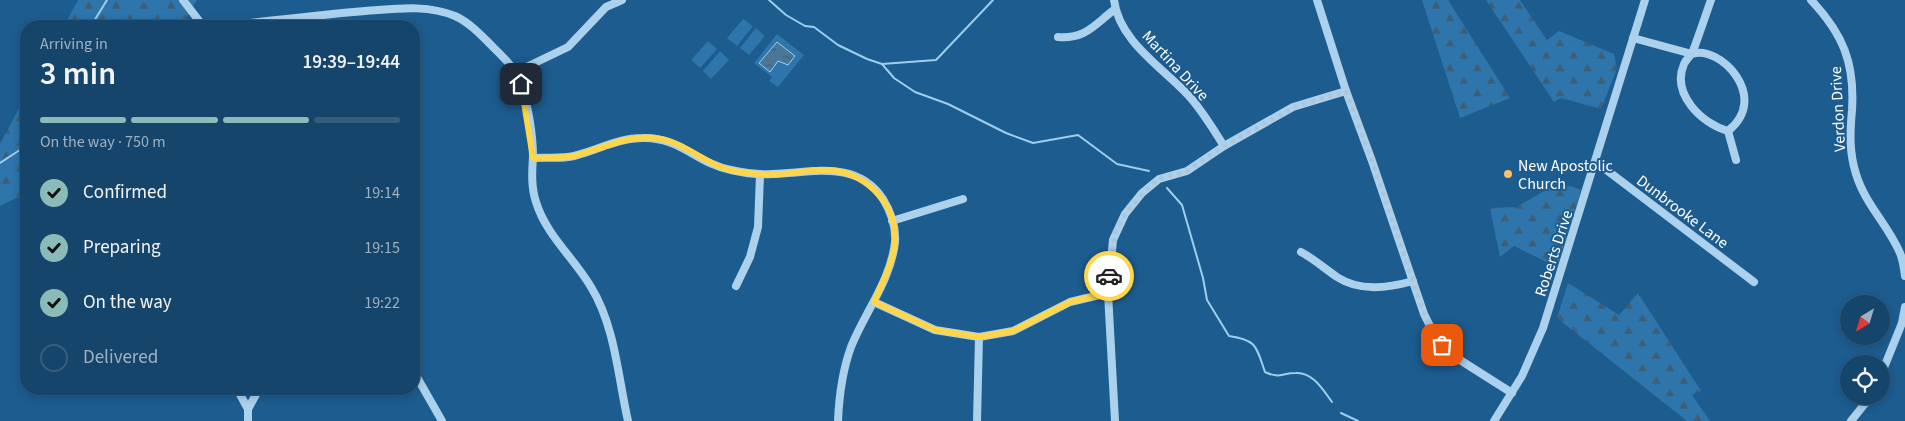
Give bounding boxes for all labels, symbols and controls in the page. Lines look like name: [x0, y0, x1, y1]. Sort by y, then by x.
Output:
street label: Martina Drive: [1137, 26, 1214, 106]
text: Arriving in: [40, 33, 108, 55]
text: 19:39–19:44: [302, 49, 400, 76]
text: 3 min: [40, 51, 116, 97]
pin: [500, 63, 542, 105]
street label: Verdon Drive: [1825, 66, 1851, 152]
icon: home: [507, 70, 535, 98]
text: On the way · 750 m: [40, 131, 165, 153]
place label: New Apostolic Church: [1518, 155, 1613, 195]
marker: New Apostolic Church: [1502, 168, 1514, 180]
street label: Dunbrooke Lane: [1632, 170, 1733, 254]
icon: check: [40, 179, 68, 207]
text: Confirmed: [83, 179, 167, 206]
text: 19:14: [364, 182, 400, 204]
street label: Roberts Drive: [1530, 207, 1578, 299]
icon: check: [40, 234, 68, 262]
text: Preparing: [83, 234, 161, 261]
text: 19:15: [364, 237, 400, 259]
courier: [1084, 251, 1134, 301]
icon: car: [1095, 262, 1123, 290]
icon: check: [40, 289, 68, 317]
text: On the way: [83, 289, 172, 316]
text: 19:22: [364, 292, 400, 314]
north arrow: [1840, 295, 1890, 345]
map controls: [1840, 295, 1890, 405]
pin: [1421, 324, 1463, 366]
icon: bag: [1428, 331, 1456, 359]
text: Delivered: [83, 344, 158, 371]
button: locate: [1840, 355, 1890, 405]

